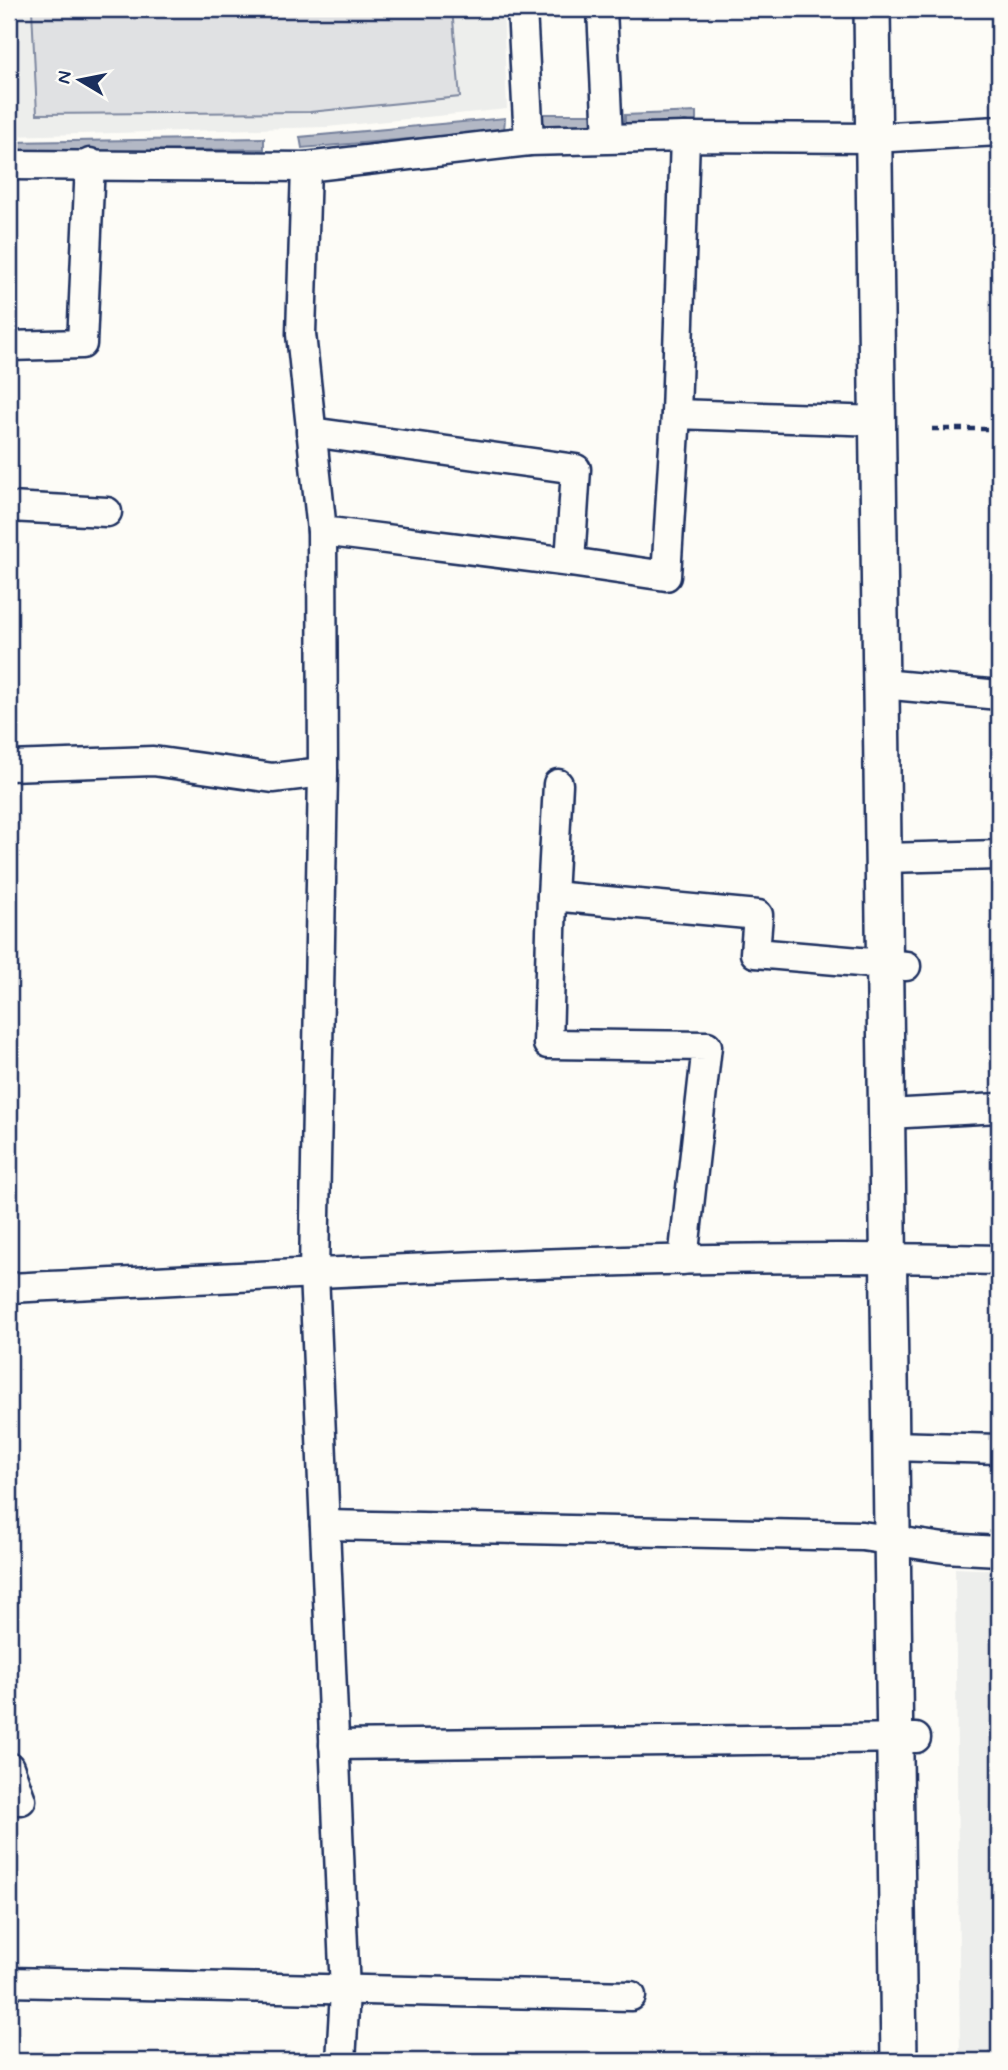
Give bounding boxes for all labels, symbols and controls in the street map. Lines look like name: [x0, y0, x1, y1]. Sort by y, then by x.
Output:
north arrow: [46, 46, 116, 116]
text: N: [51, 69, 78, 86]

